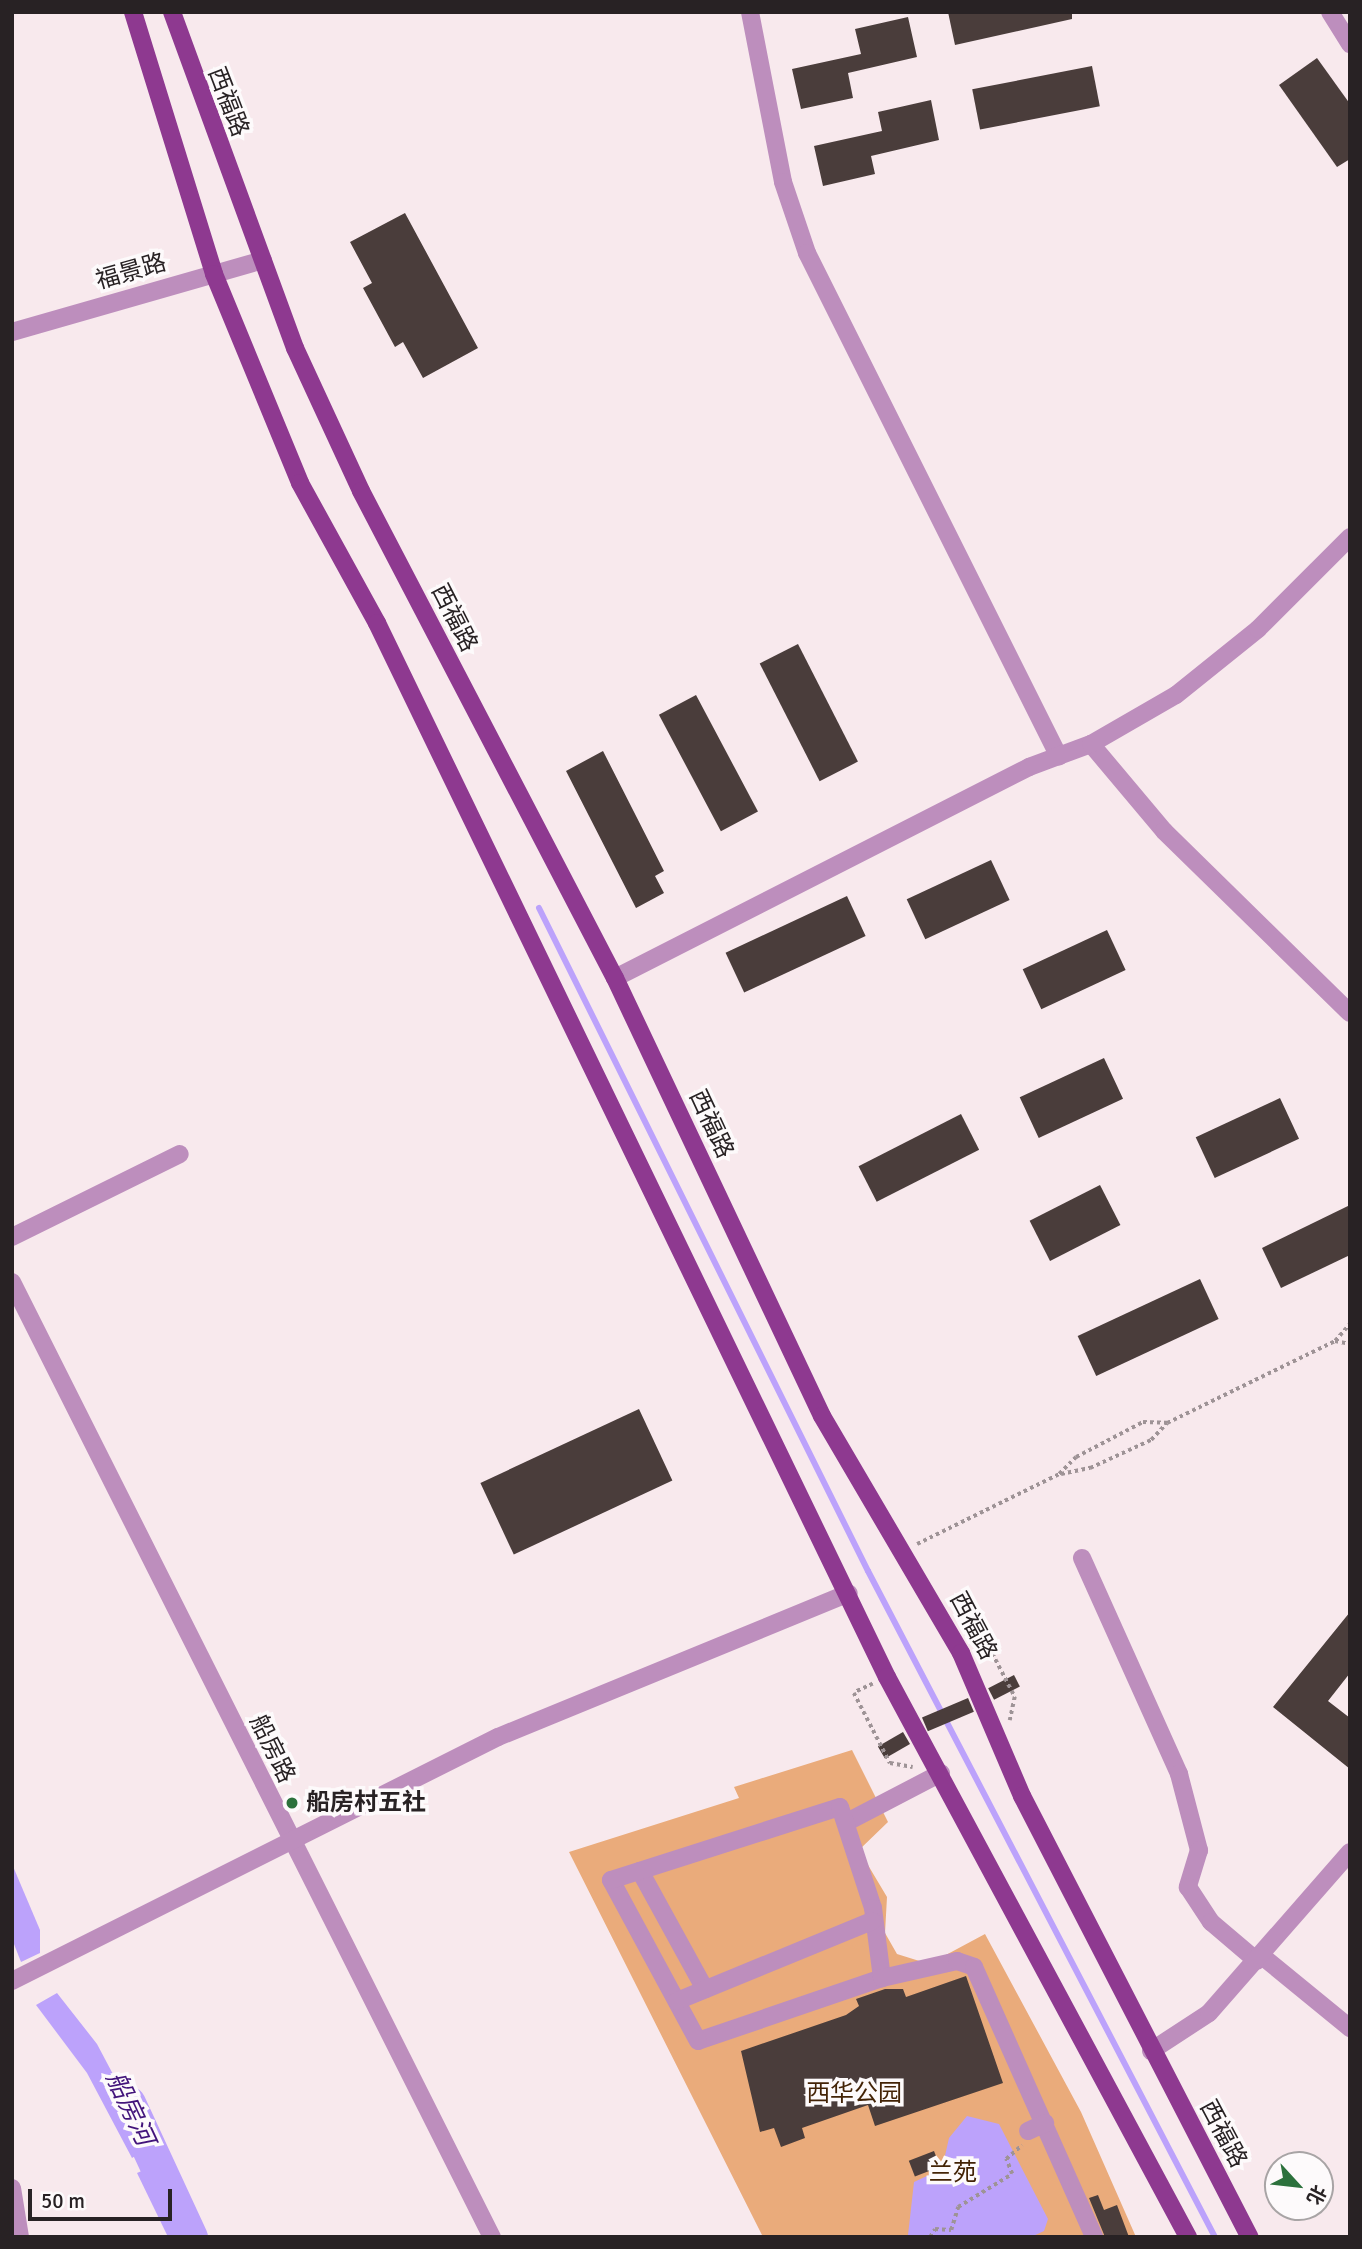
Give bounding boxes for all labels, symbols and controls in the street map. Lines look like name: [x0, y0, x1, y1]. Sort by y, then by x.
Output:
street label: 西福路: [202, 63, 254, 141]
street label: 福景路: [92, 248, 170, 296]
street label: 西福路: [425, 579, 483, 657]
street label: 西福路: [683, 1085, 739, 1163]
street label: 西福路: [943, 1587, 1003, 1665]
street label: 船房路: [243, 1710, 301, 1788]
place label: 船房村五社: [306, 1789, 426, 1817]
marker: 船房村五社: [284, 1795, 300, 1811]
water label: 船房河: [98, 2067, 160, 2151]
park label: 西华公园: [806, 2080, 902, 2108]
street label: 西福路: [1193, 2095, 1253, 2173]
north arrow: [1264, 2151, 1334, 2221]
park label: 兰苑: [929, 2159, 977, 2187]
scale bar: [32, 2176, 175, 2220]
text: 北: [1301, 2181, 1331, 2209]
text: 50 m: [41, 2188, 85, 2214]

